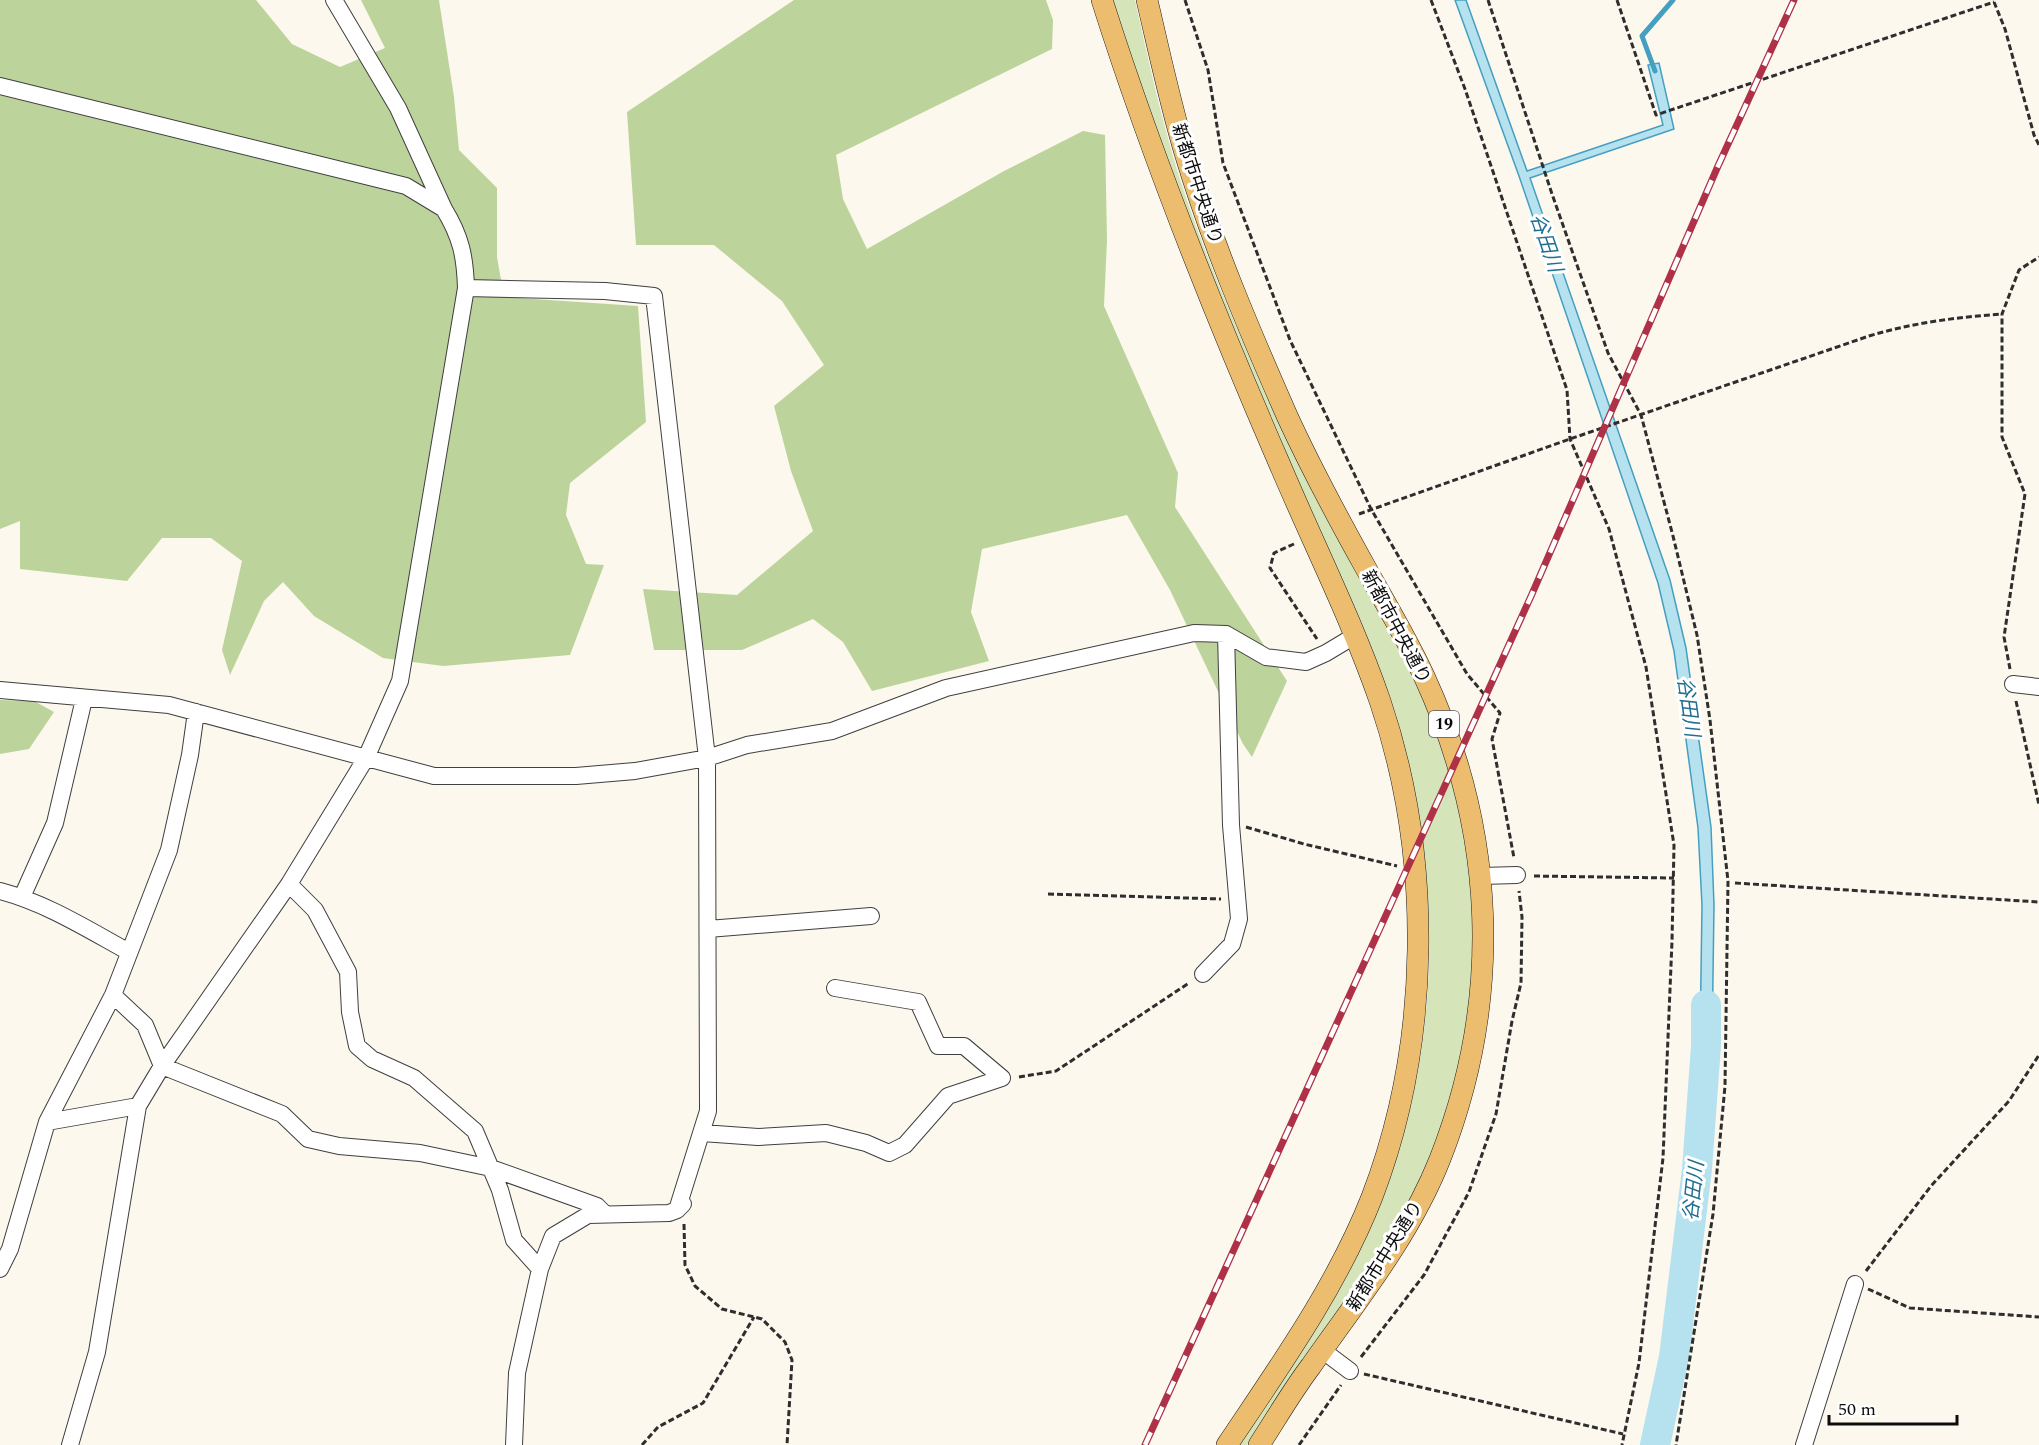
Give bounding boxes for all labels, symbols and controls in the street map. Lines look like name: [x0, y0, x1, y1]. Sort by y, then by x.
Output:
street label: 新都市中央通り: [1165, 120, 1229, 248]
water label: 谷田川: [1522, 210, 1571, 278]
street label: 新都市中央通り: [1355, 565, 1437, 689]
water label: 谷田川: [1669, 675, 1707, 741]
road number: 19: [1429, 711, 1459, 737]
water label: 谷田川: [1676, 1158, 1712, 1222]
street label: 新都市中央通り: [1340, 1195, 1430, 1317]
scale bar: [1829, 1388, 1956, 1426]
text: 50 m: [1838, 1396, 1876, 1423]

